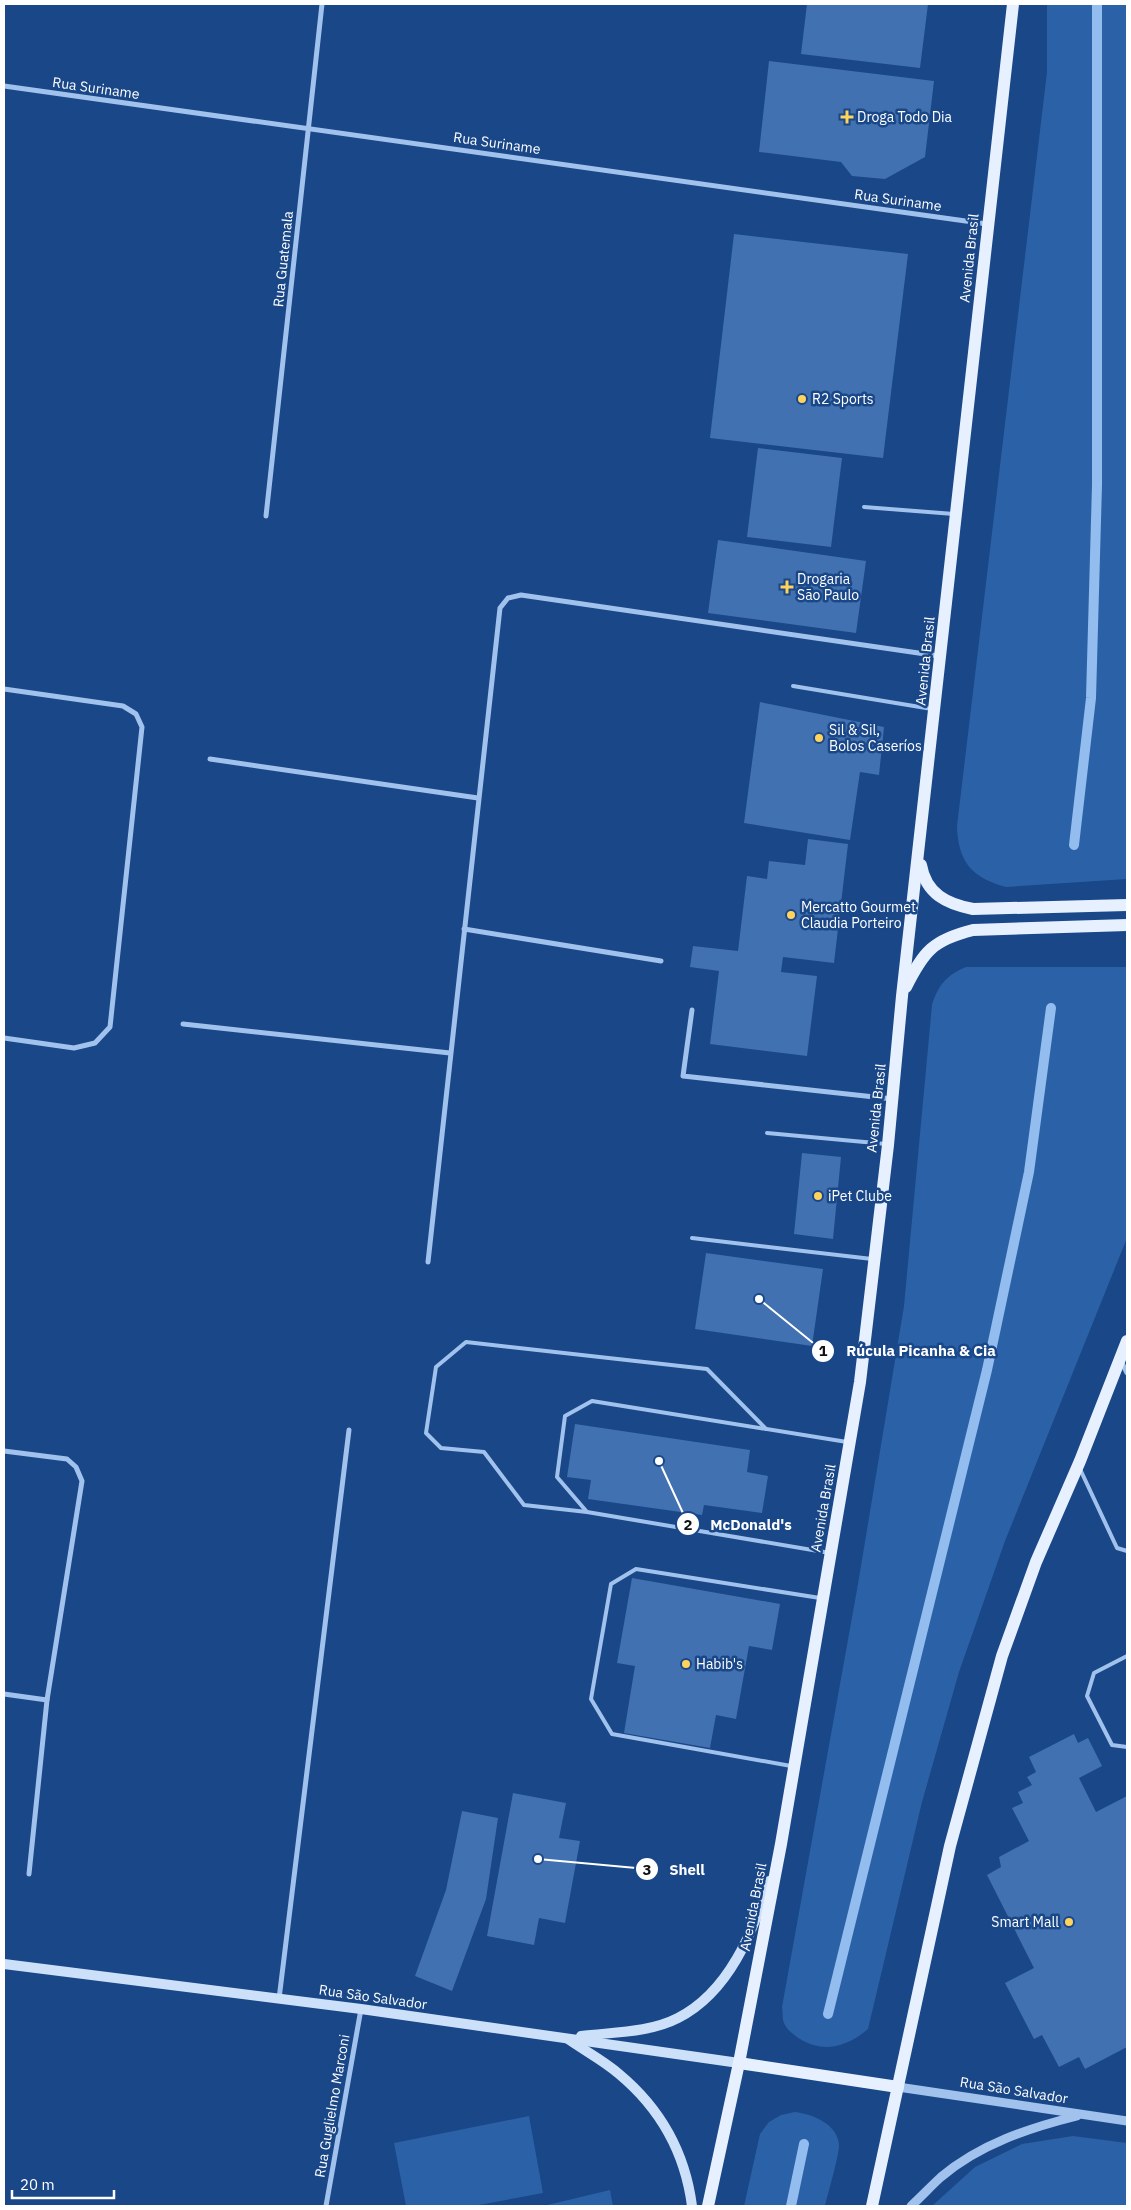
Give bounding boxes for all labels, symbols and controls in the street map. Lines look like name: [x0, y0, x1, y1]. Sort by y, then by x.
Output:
street label: Rua Suriname: [51, 73, 141, 103]
place label: Droga Todo Dia: [857, 108, 953, 126]
marker: Droga Todo Dia: [841, 111, 853, 123]
street label: Rua Suriname: [452, 128, 542, 158]
street label: Rua Suriname: [853, 185, 943, 215]
street label: Rua Guatemala: [269, 210, 297, 308]
street label: Avenida Brasil: [955, 212, 983, 303]
place label: R2 Sports: [812, 390, 874, 408]
marker: R2 Sports: [796, 393, 808, 405]
place label: Drogaria São Paulo: [797, 570, 859, 604]
marker: Drogaria São Paulo: [781, 581, 793, 593]
street label: Avenida Brasil: [911, 615, 939, 706]
place label: Sil & Sil, Bolos Caseríos: [829, 721, 922, 755]
marker: Sil & Sil, Bolos Caseríos: [813, 732, 825, 744]
place label: Mercatto Gourmet Claudia Porteiro: [801, 898, 916, 932]
marker: Mercatto Gourmet Claudia Porteiro: [785, 909, 797, 921]
street label: Avenida Brasil: [862, 1062, 890, 1153]
place label: iPet Clube: [828, 1187, 892, 1205]
marker: iPet Clube: [812, 1190, 824, 1202]
callout: Rúcula Picanha & Cia: [811, 1336, 1005, 1366]
text: 1: [818, 1341, 828, 1360]
text: Rúcula Picanha & Cia: [846, 1341, 996, 1360]
street label: Avenida Brasil: [806, 1462, 840, 1554]
callout: McDonald's: [676, 1509, 802, 1539]
text: 2: [683, 1515, 693, 1534]
text: McDonald's: [710, 1515, 792, 1534]
place label: Habib's: [696, 1655, 743, 1673]
marker: Habib's: [680, 1658, 692, 1670]
callout: Shell: [634, 1854, 715, 1884]
text: 3: [642, 1860, 652, 1879]
text: Shell: [669, 1860, 705, 1879]
street label: Avenida Brasil: [736, 1861, 770, 1953]
place label: Smart Mall: [991, 1913, 1059, 1931]
marker: Smart Mall: [1063, 1916, 1075, 1928]
street label: Rua São Salvador: [318, 1980, 428, 2014]
street label: Rua Guglielmo Marconi: [311, 2033, 353, 2179]
street label: Rua São Salvador: [959, 2073, 1069, 2107]
scale bar: [12, 2168, 115, 2200]
text: 20 m: [20, 2175, 55, 2194]

